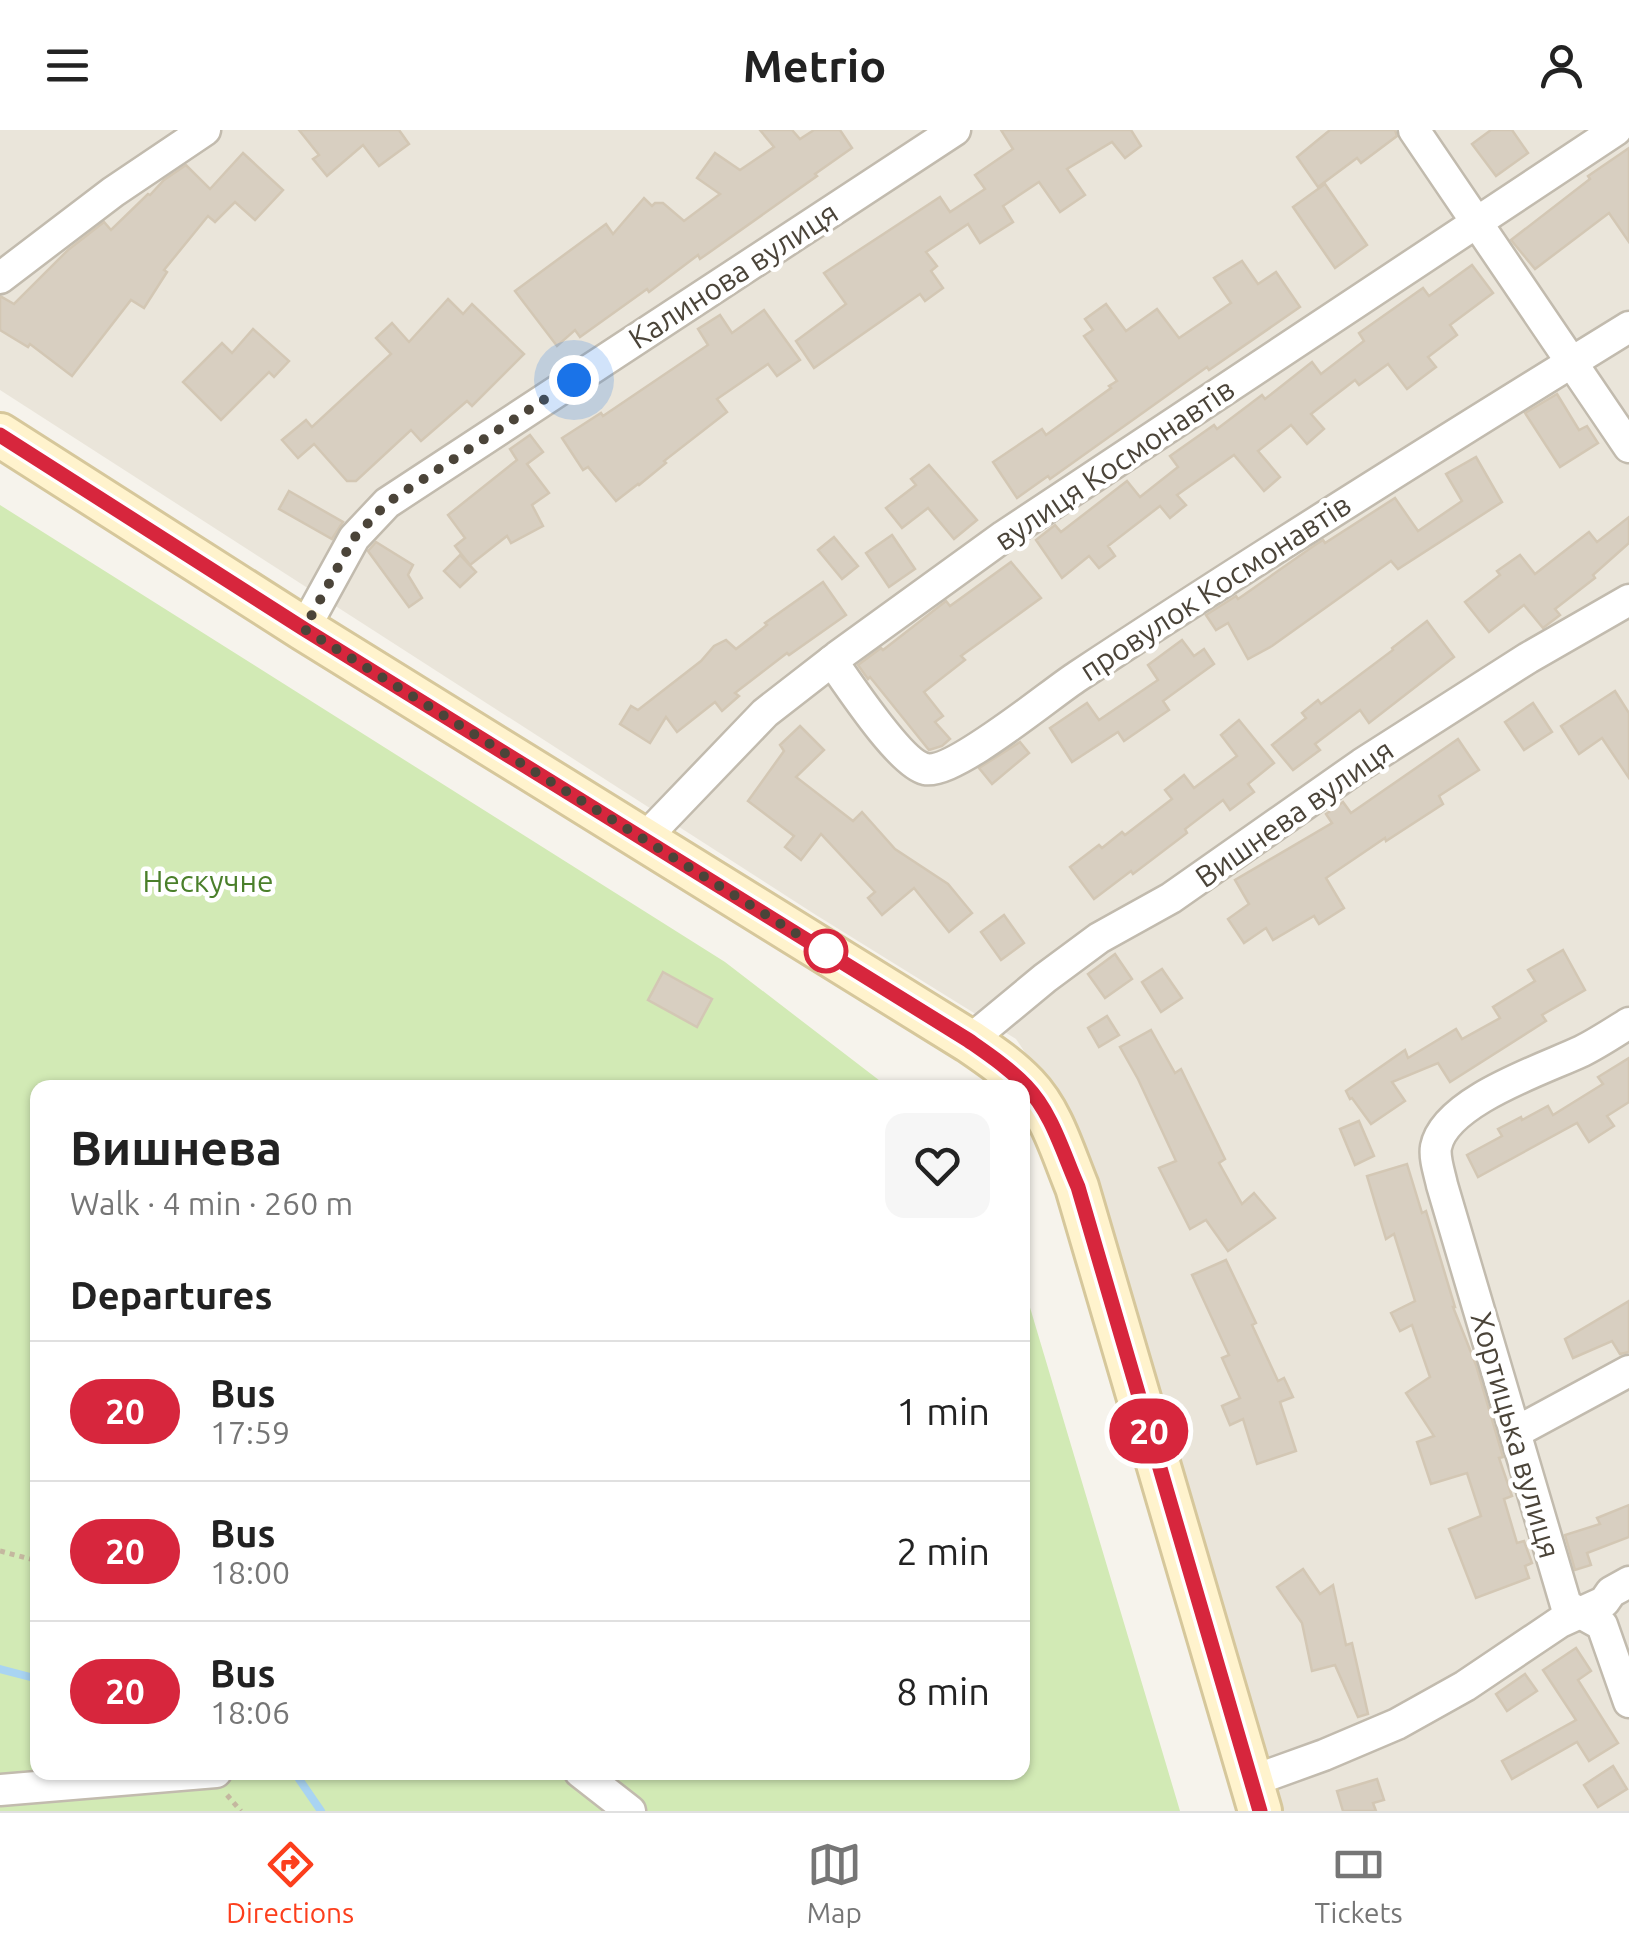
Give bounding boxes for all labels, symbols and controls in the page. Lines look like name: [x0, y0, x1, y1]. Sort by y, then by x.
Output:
icon: menu: [40, 38, 95, 93]
icon: person: [1534, 38, 1589, 93]
text: Metrio: [743, 40, 886, 91]
street label: Калинова вулиця: [622, 195, 844, 355]
your location: [549, 355, 599, 405]
street label: вулиця Космонавтів: [988, 371, 1240, 557]
street label: провулок Космонавтів: [1073, 487, 1357, 687]
street label: Вишнева вулиця: [1189, 732, 1399, 894]
park label: Нескучне: [142, 864, 274, 898]
unlabelled marker: [805, 930, 847, 972]
button: heart: [885, 1113, 990, 1218]
text: Вишнева: [70, 1120, 282, 1174]
text: Walk · 4 min · 260 m: [70, 1185, 353, 1221]
text: Departures: [70, 1274, 272, 1316]
street label: Хортицька вулиця: [1465, 1308, 1567, 1562]
text: Bus: [210, 1372, 275, 1414]
text: 1 min: [896, 1390, 990, 1432]
text: 20: [105, 1391, 145, 1431]
line badge: 20: [1104, 1398, 1194, 1464]
text: 20: [1129, 1411, 1169, 1451]
text: 17:59: [210, 1414, 290, 1450]
text: Bus: [210, 1512, 275, 1554]
text: 2 min: [896, 1530, 990, 1572]
text: 20: [105, 1531, 145, 1571]
text: 18:00: [210, 1554, 290, 1590]
text: Bus: [210, 1652, 275, 1694]
text: 8 min: [896, 1670, 990, 1712]
text: 20: [105, 1671, 145, 1711]
text: 18:06: [210, 1694, 290, 1730]
tab: Directions: [226, 1837, 354, 1928]
tab: Map: [807, 1837, 862, 1928]
tab: Tickets: [1314, 1837, 1403, 1928]

